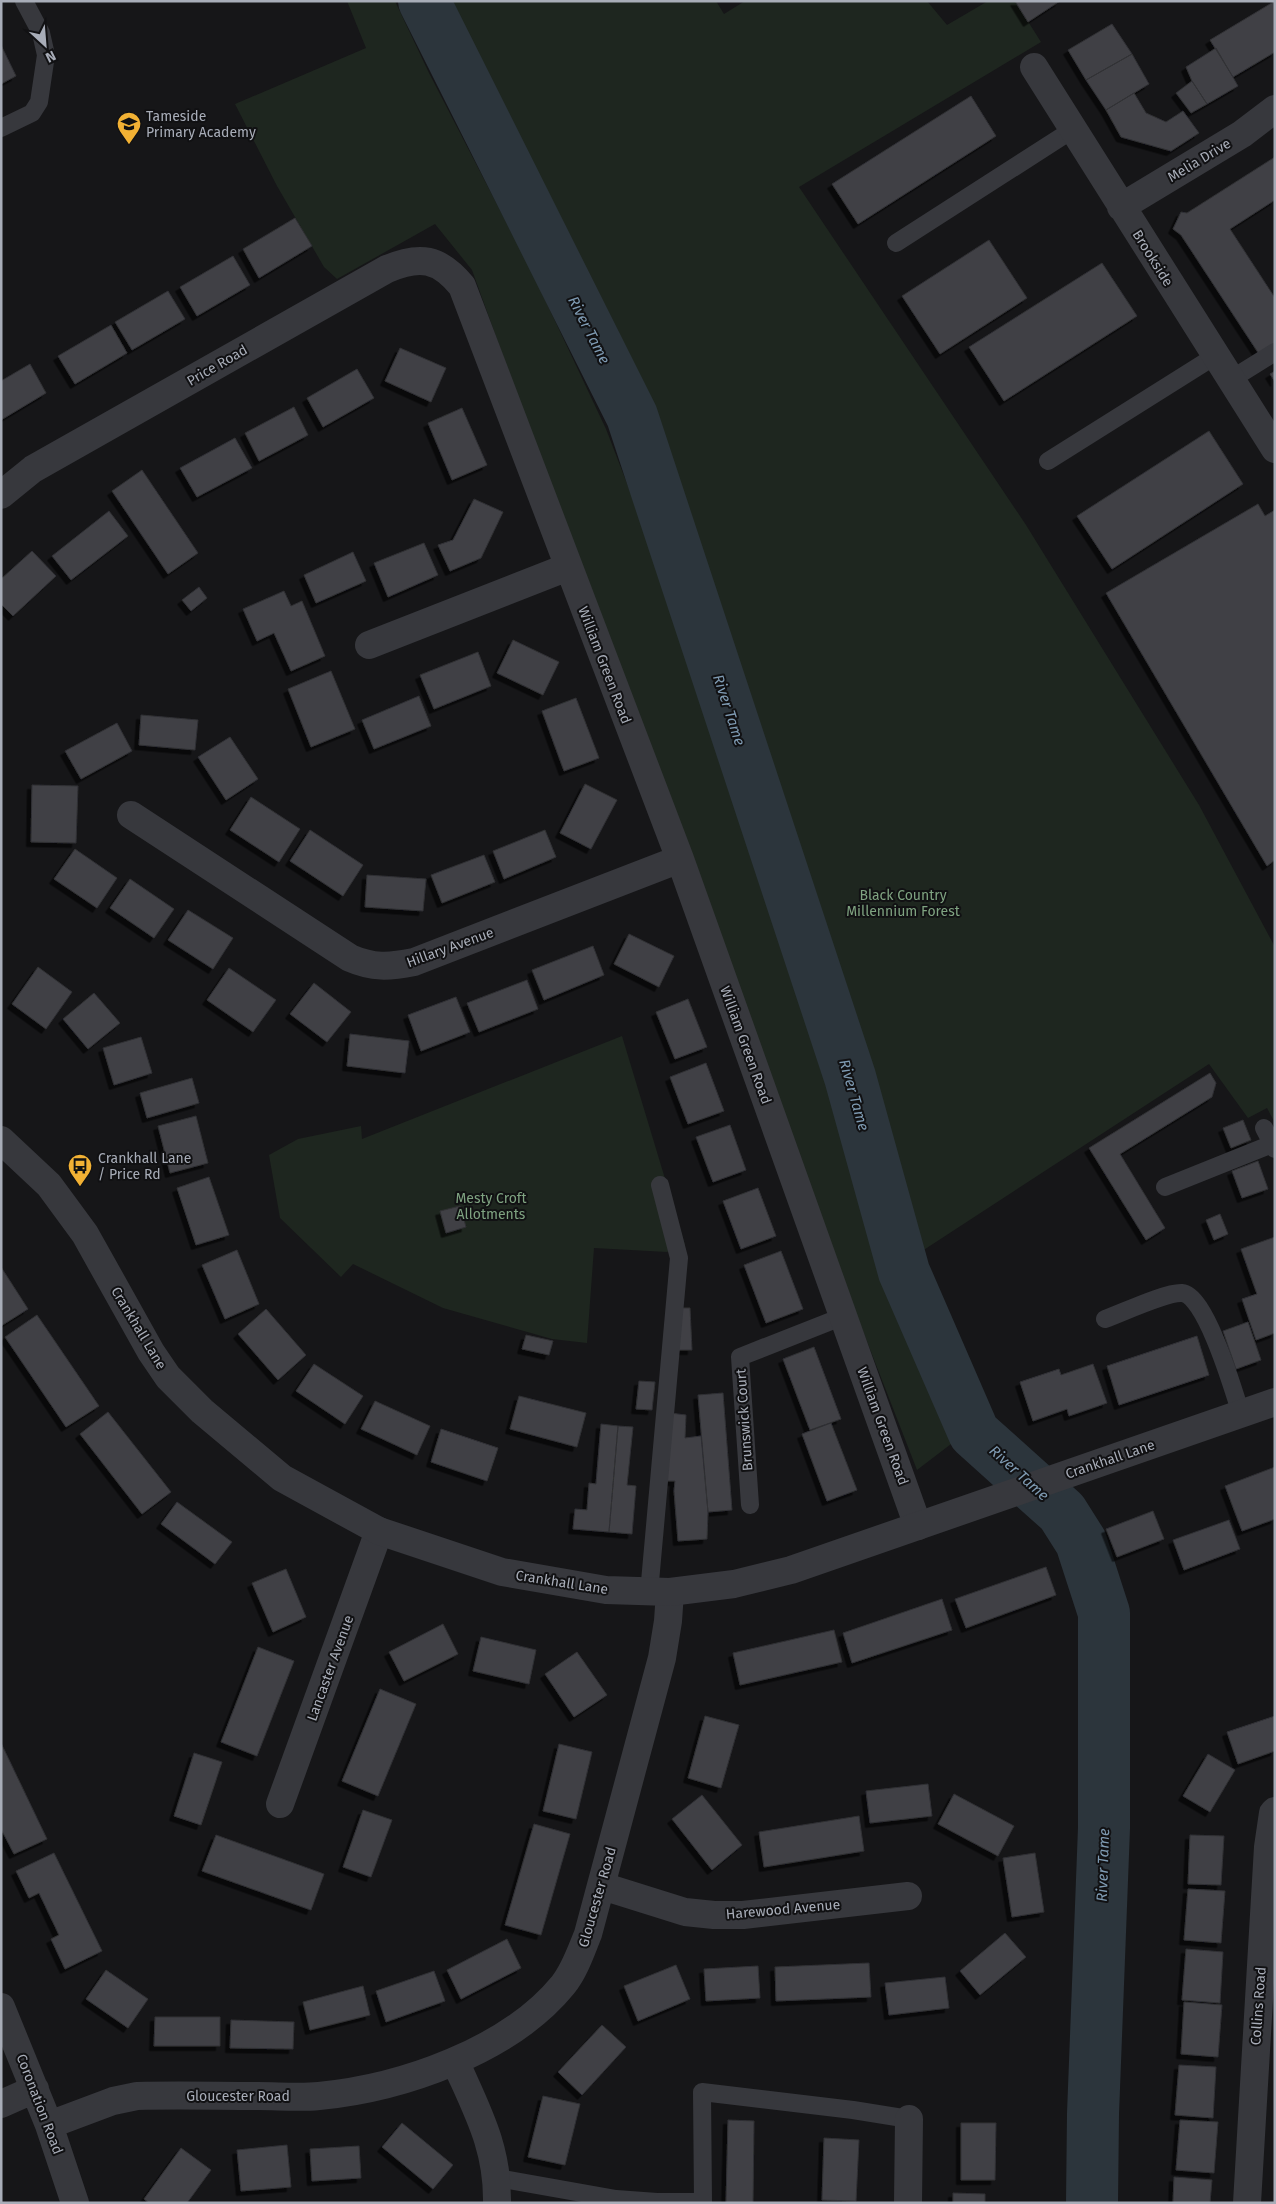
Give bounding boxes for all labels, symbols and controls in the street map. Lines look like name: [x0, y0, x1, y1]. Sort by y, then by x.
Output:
north arrow: [20, 20, 70, 70]
text: N: [43, 47, 58, 66]
place label: Tameside Primary Academy: [146, 108, 256, 141]
school or university icon: Tameside Primary Academy: [116, 111, 142, 145]
street label: Melia Drive: [1165, 135, 1234, 186]
street label: Brookside: [1129, 227, 1177, 290]
water label: River Tame: [564, 293, 614, 367]
street label: Price Road: [184, 341, 251, 390]
street label: William Green Road: [574, 604, 635, 726]
water label: River Tame: [709, 672, 749, 748]
park label: Black Country Millennium Forest: [846, 887, 961, 920]
street label: Hillary Avenue: [404, 924, 496, 971]
street label: William Green Road: [716, 984, 775, 1106]
water label: River Tame: [835, 1057, 873, 1133]
place label: Crankhall Lane / Price Rd: [98, 1150, 191, 1183]
bus stop icon: Crankhall Lane / Price Rd: [67, 1153, 93, 1187]
park label: Mesty Croft Allotments: [455, 1190, 528, 1223]
street label: Crankhall Lane: [107, 1284, 170, 1373]
street label: William Green Road: [853, 1365, 912, 1487]
street label: Brunswick Court: [732, 1367, 757, 1472]
street label: Crankhall Lane: [1063, 1436, 1157, 1483]
water label: River Tame: [986, 1442, 1053, 1504]
street label: Crankhall Lane: [514, 1567, 609, 1598]
street label: Lancaster Avenue: [303, 1613, 357, 1723]
water label: River Tame: [1093, 1828, 1113, 1902]
street label: Gloucester Road: [575, 1845, 620, 1949]
street label: Harewood Avenue: [725, 1896, 841, 1923]
street label: Collins Road: [1247, 1966, 1270, 2046]
street label: Coronation Road: [13, 2052, 66, 2157]
street label: Gloucester Road: [186, 2088, 290, 2105]

